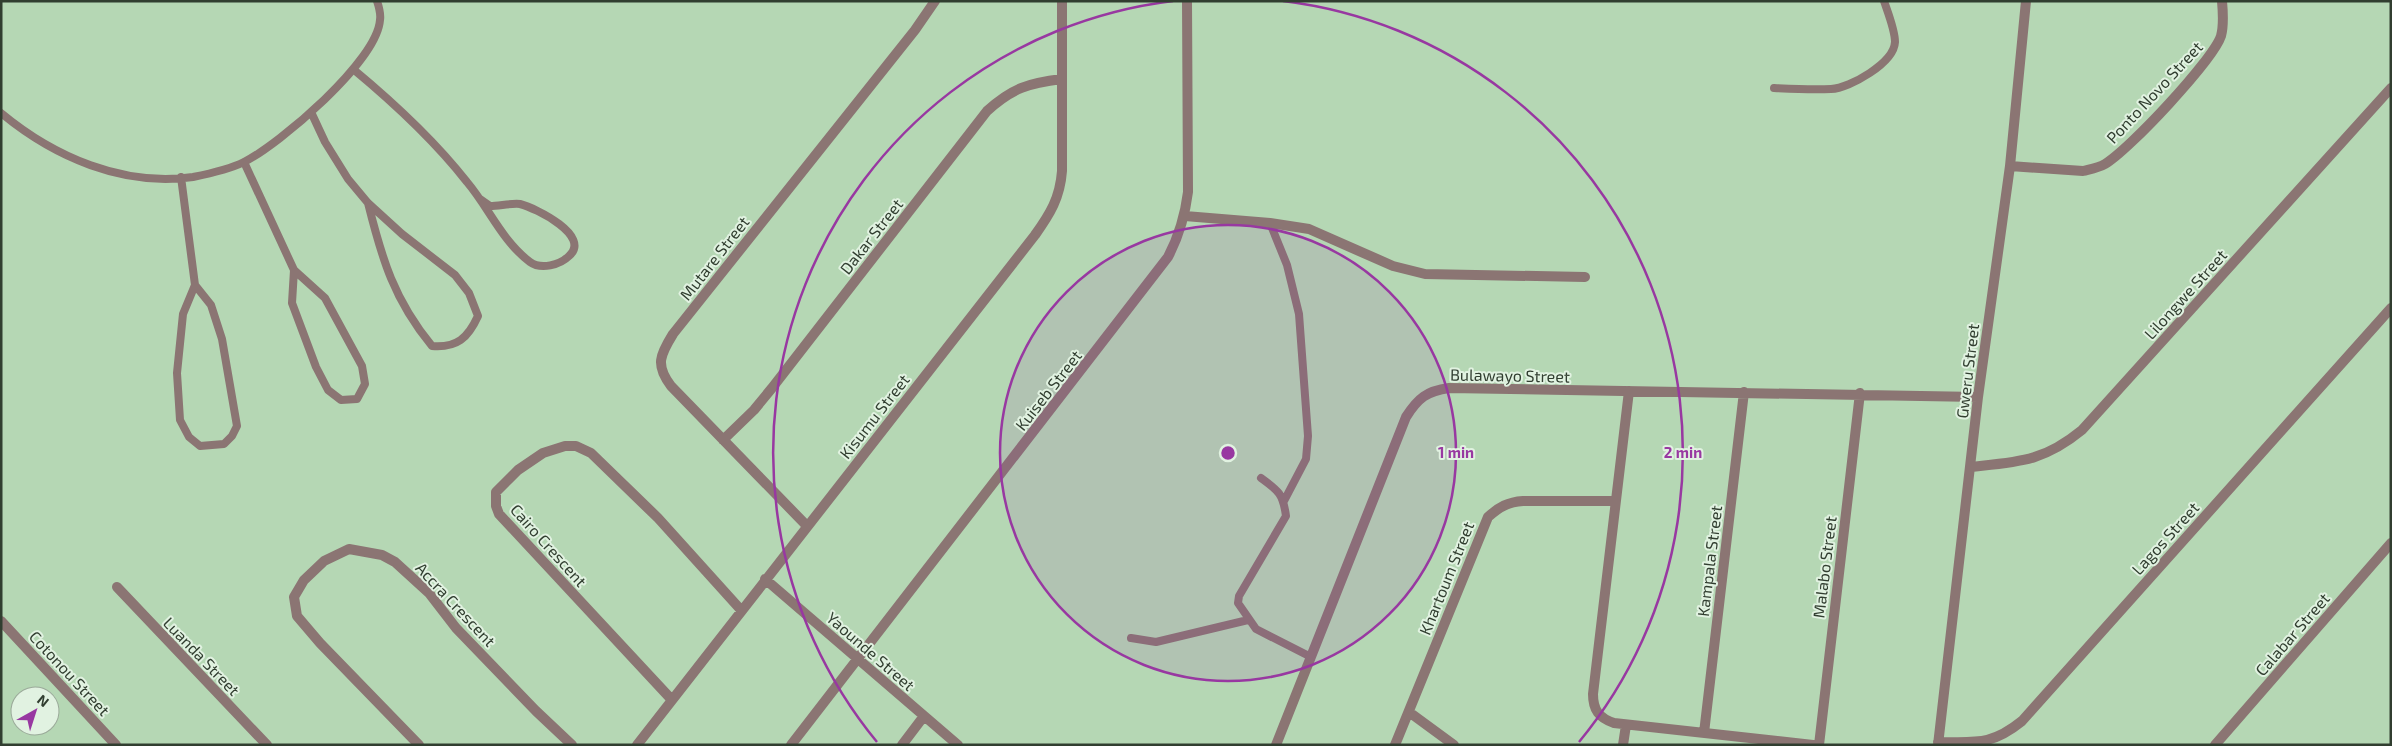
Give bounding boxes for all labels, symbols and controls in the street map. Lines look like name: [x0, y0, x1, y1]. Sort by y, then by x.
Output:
street label: Ponto Novo Street: [2102, 37, 2206, 147]
street label: Dakar Street: [836, 195, 906, 277]
street label: Mutare Street: [675, 212, 753, 304]
street label: Lilongwe Street: [2140, 245, 2230, 343]
street label: Gweru Street: [1952, 323, 1982, 419]
street label: Kuiseb Street: [1011, 346, 1085, 434]
street label: Bulawayo Street: [1450, 364, 1570, 386]
street label: Kisumu Street: [835, 370, 913, 462]
text: 1 min: [1438, 443, 1474, 461]
text: 2 min: [1664, 443, 1702, 461]
centre of rings: [1219, 444, 1237, 462]
street label: Lagos Street: [2127, 498, 2203, 578]
street label: Cairo Crescent: [507, 500, 591, 590]
street label: Kampala Street: [1693, 504, 1725, 618]
street label: Malabo Street: [1808, 515, 1840, 619]
street label: Khartoum Street: [1415, 519, 1477, 637]
street label: Accra Crescent: [412, 558, 500, 650]
street label: Calabar Street: [2251, 589, 2333, 679]
street label: Yaounde Street: [823, 608, 919, 694]
street label: Luanda Street: [160, 613, 244, 699]
street label: Cotonou Street: [26, 627, 114, 719]
north arrow: [10, 686, 60, 736]
text: N: [34, 691, 53, 710]

